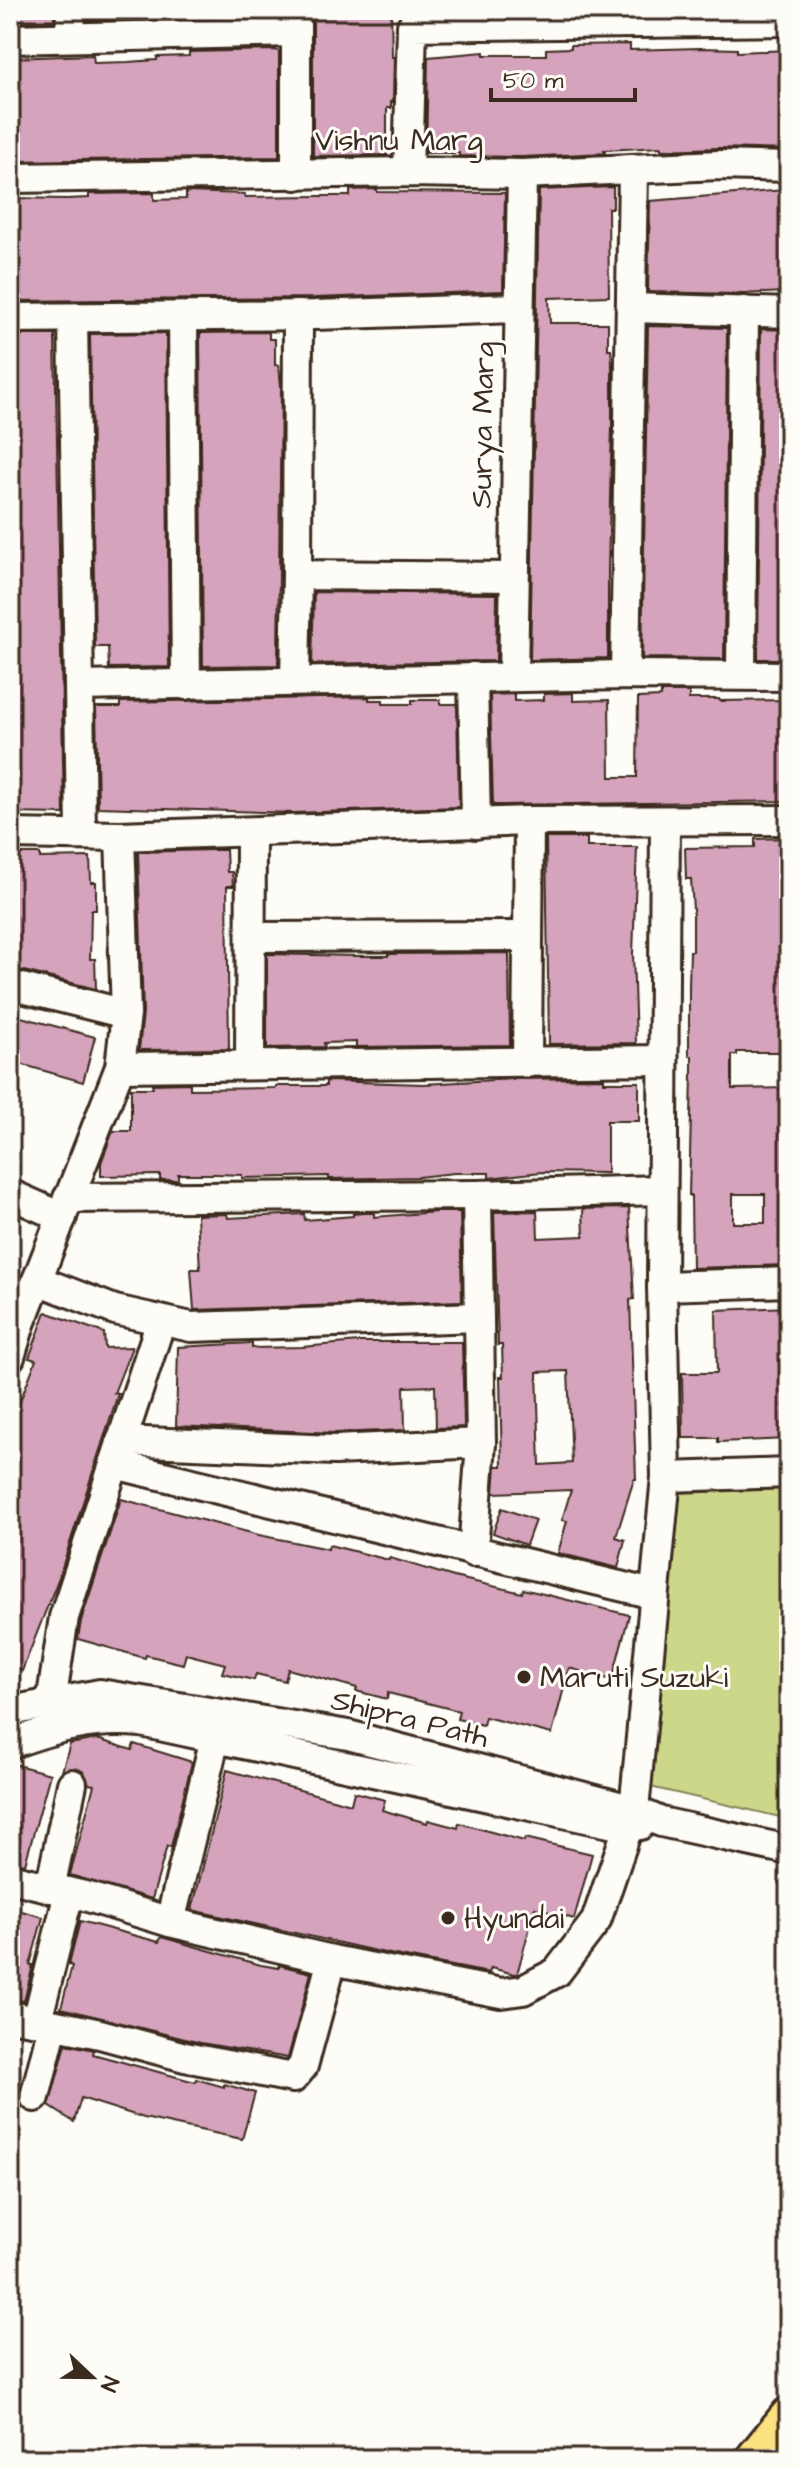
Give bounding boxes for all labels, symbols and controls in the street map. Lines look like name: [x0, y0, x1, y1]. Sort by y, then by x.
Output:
scale bar: [491, 52, 635, 102]
text: 50 m: [503, 64, 564, 98]
street label: Vishnu Marg: [315, 120, 483, 163]
street label: Surya Marg: [461, 341, 506, 509]
place label: Maruti Suzuki: [540, 1657, 729, 1699]
marker: Maruti Suzuki: [515, 1668, 533, 1686]
street label: Shipra Path: [327, 1679, 493, 1759]
place label: Hyundai: [464, 1898, 565, 1941]
marker: Hyundai: [439, 1909, 457, 1927]
north arrow: [52, 2337, 132, 2417]
text: N: [92, 2372, 126, 2396]

